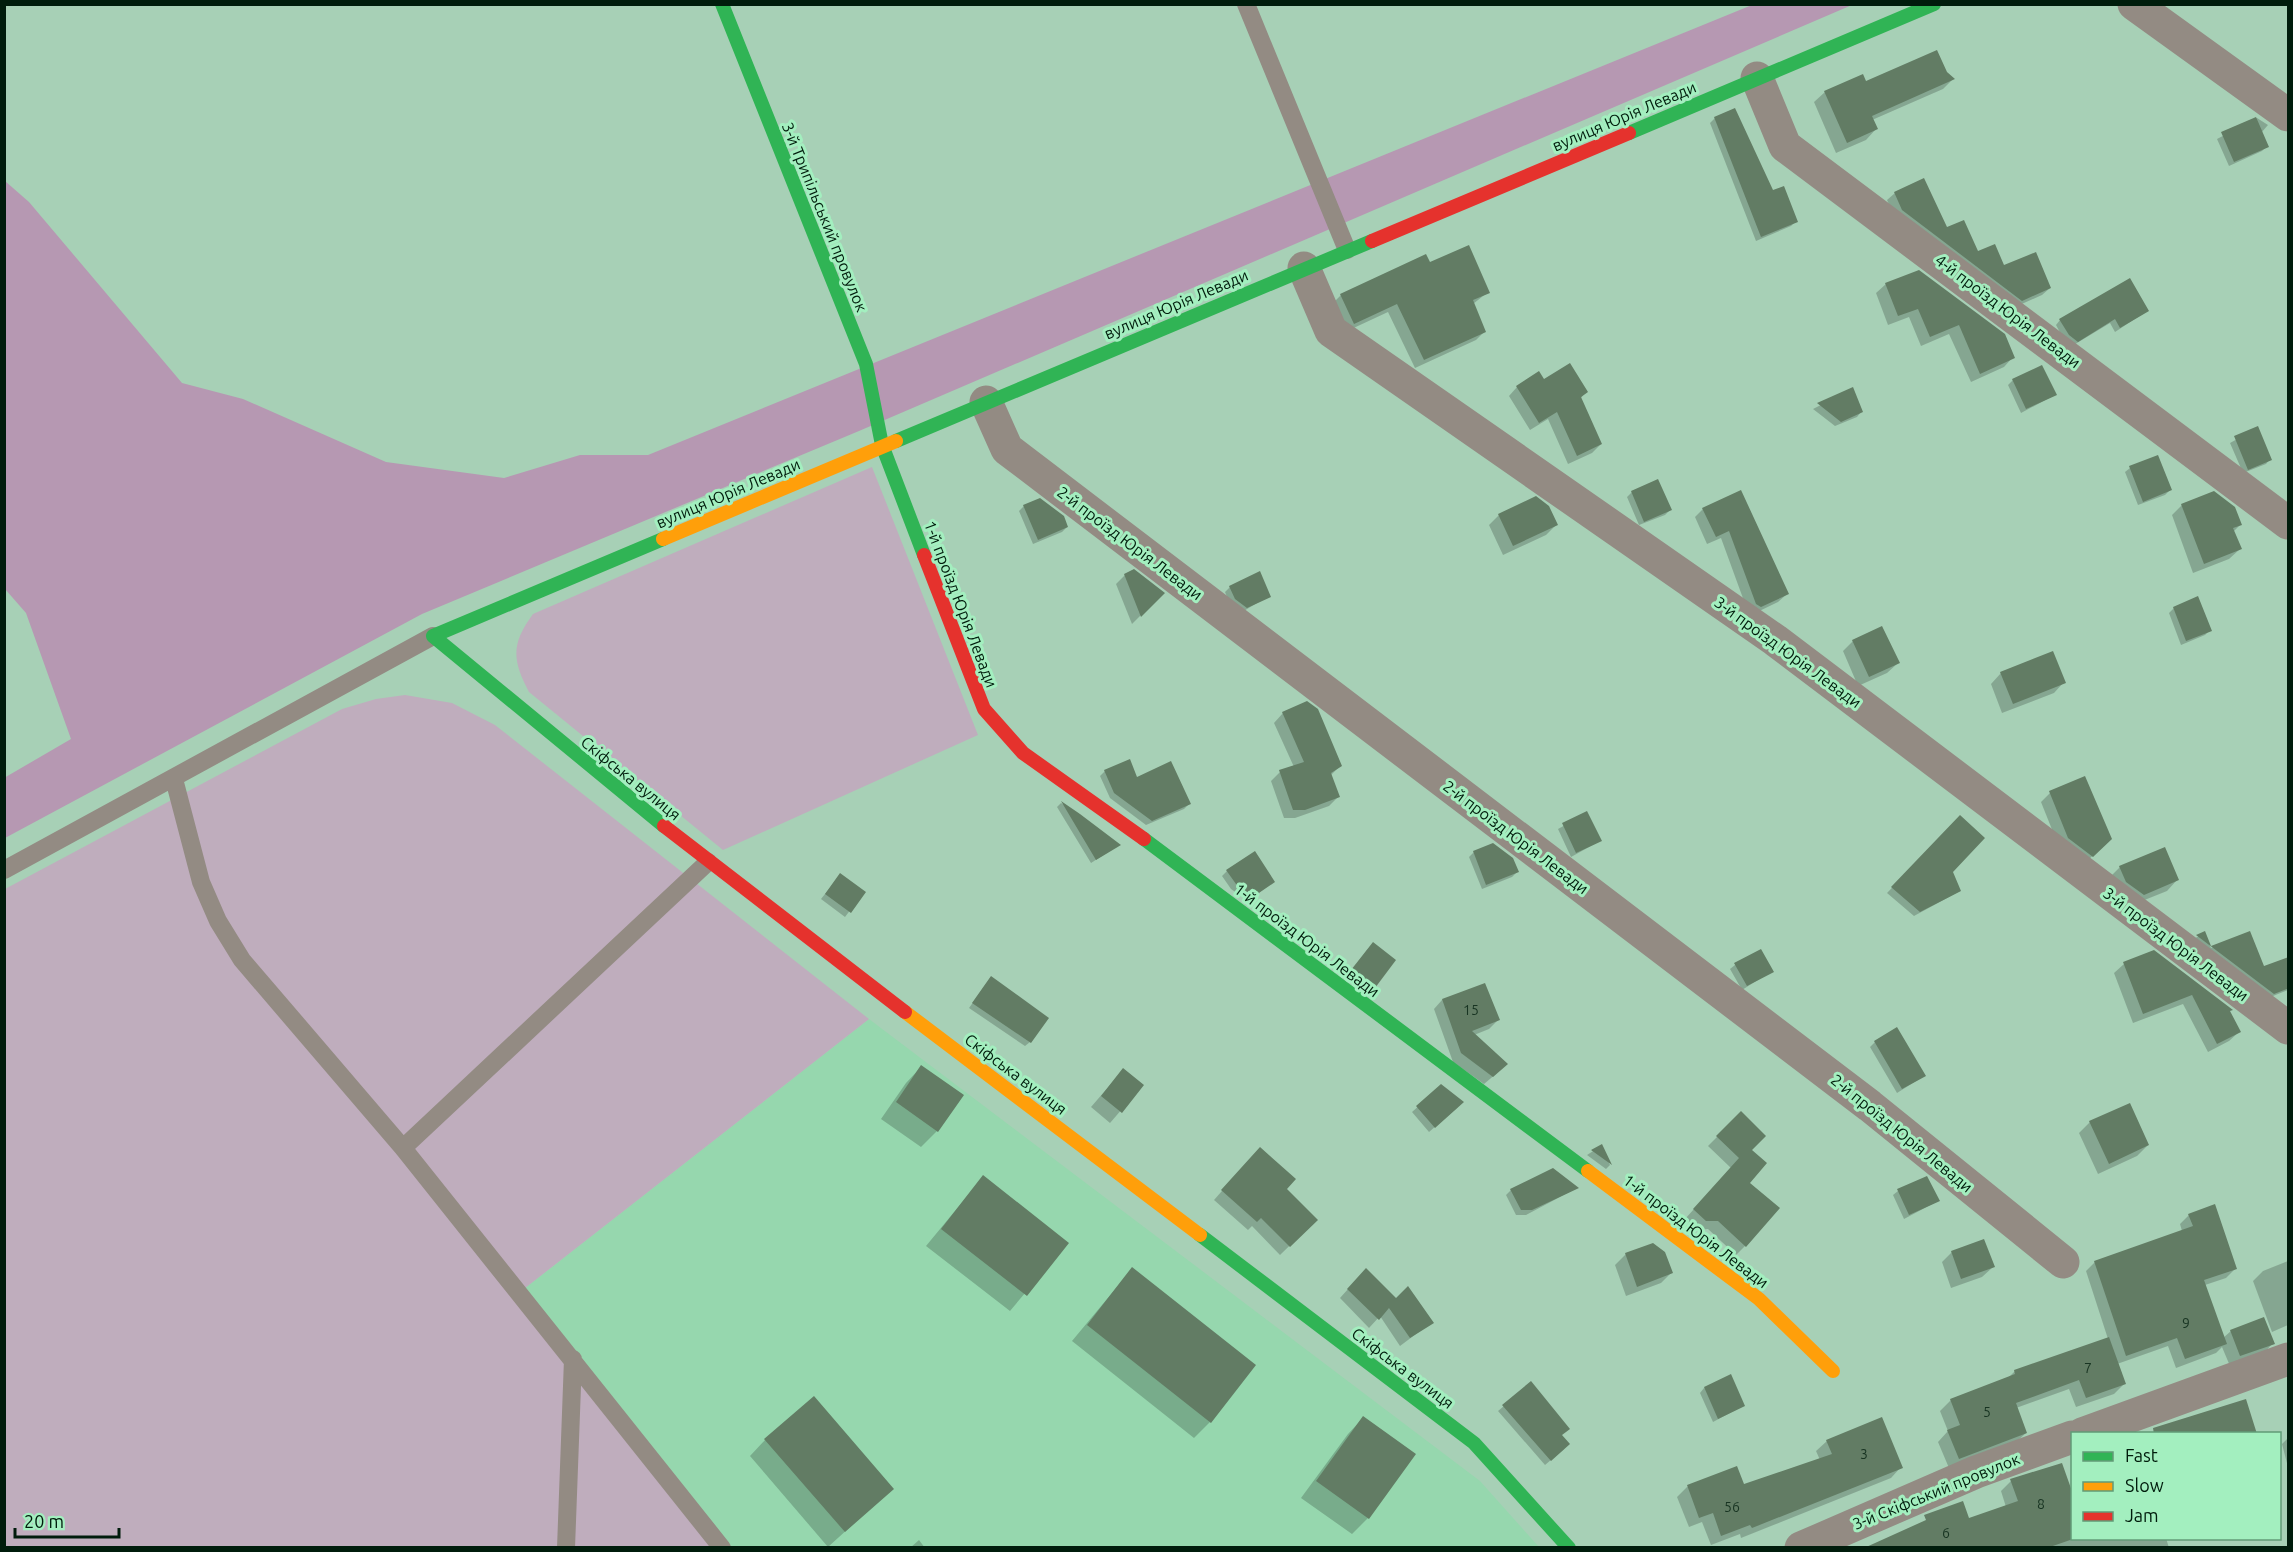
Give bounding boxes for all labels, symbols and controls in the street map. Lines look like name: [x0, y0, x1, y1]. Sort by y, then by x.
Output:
street label: вулиця Юрія Левади: [1549, 78, 1699, 154]
street label: 3-й Трипільський провулок: [779, 120, 871, 314]
street label: 4-й проїзд Юрія Левади: [1932, 251, 2084, 371]
street label: вулиця Юрія Левади: [1101, 266, 1251, 342]
street label: вулиця Юрія Левади: [653, 455, 803, 531]
street label: 2-й проїзд Юрія Левади: [1054, 483, 1206, 603]
street label: 1-й проїзд Юрія Левади: [921, 518, 1001, 690]
street label: 3-й проїзд Юрія Левади: [1711, 593, 1865, 711]
street label: Скіфська вулиця: [578, 732, 684, 824]
street label: 2-й проїзд Юрія Левади: [1440, 777, 1592, 897]
street label: 1-й проїзд Юрія Левади: [1231, 880, 1383, 1000]
street label: 3-й проїзд Юрія Левади: [2100, 884, 2252, 1004]
house number: 15: [1463, 1002, 1479, 1018]
street label: Скіфська вулиця: [961, 1030, 1071, 1118]
street label: 2-й проїзд Юрія Левади: [1828, 1070, 1976, 1196]
street label: 1-й проїзд Юрія Левади: [1620, 1171, 1772, 1291]
house number: 9: [2182, 1315, 2190, 1331]
street label: Скіфська вулиця: [1348, 1324, 1458, 1412]
house number: 7: [2084, 1360, 2092, 1376]
house number: 5: [1983, 1404, 1991, 1420]
legend: [2071, 1432, 2281, 1540]
text: Fast: [2125, 1445, 2158, 1465]
house number: 3: [1860, 1446, 1868, 1462]
street label: 3-й Скіфський провулок: [1850, 1449, 2022, 1533]
text: Slow: [2125, 1475, 2164, 1495]
house number: 8: [2037, 1496, 2045, 1512]
house number: 56: [1724, 1499, 1740, 1515]
scale bar: [15, 1501, 118, 1539]
text: Jam: [2125, 1505, 2159, 1525]
text: 20 m: [24, 1511, 64, 1531]
house number: 6: [1942, 1525, 1950, 1541]

